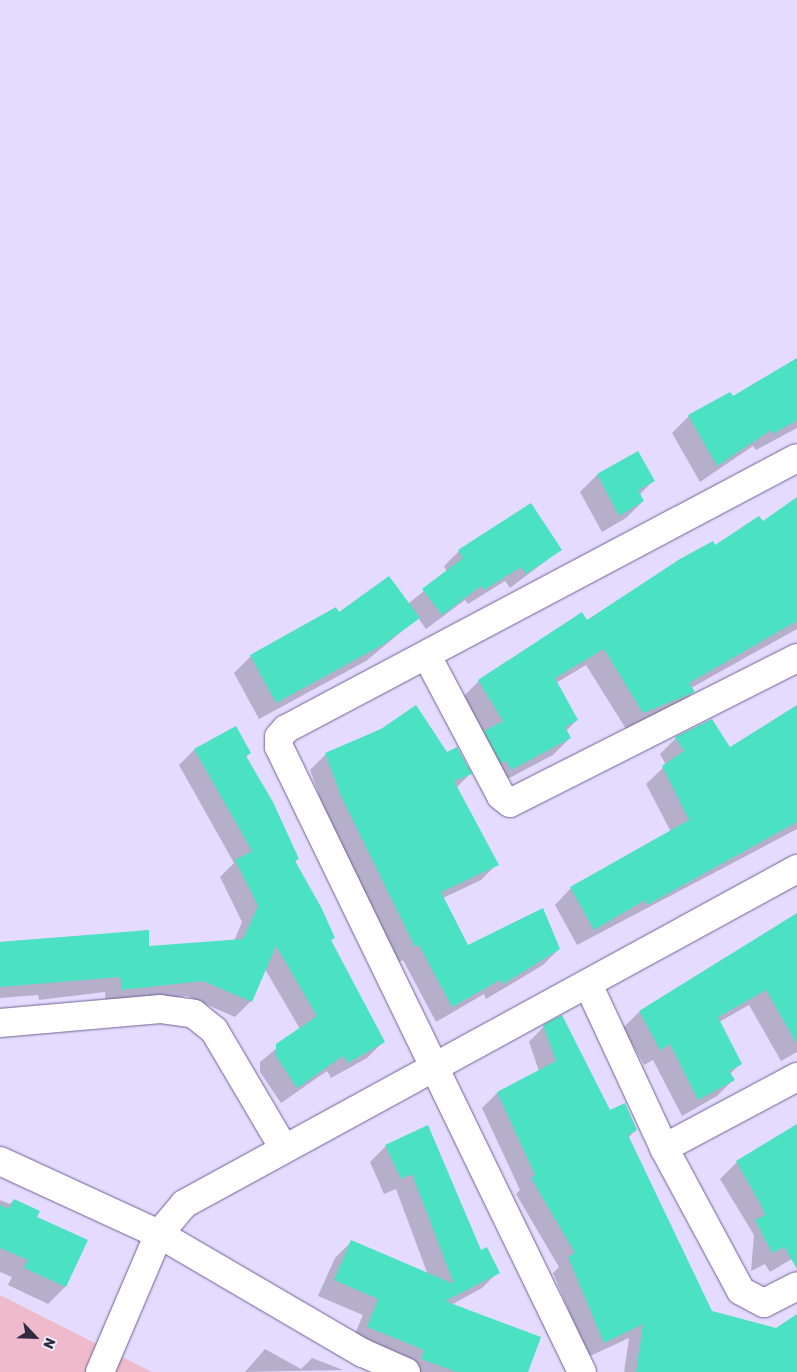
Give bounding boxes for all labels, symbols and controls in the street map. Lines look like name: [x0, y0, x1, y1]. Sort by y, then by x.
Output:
north arrow: [10, 1312, 60, 1362]
text: N: [39, 1335, 59, 1351]

